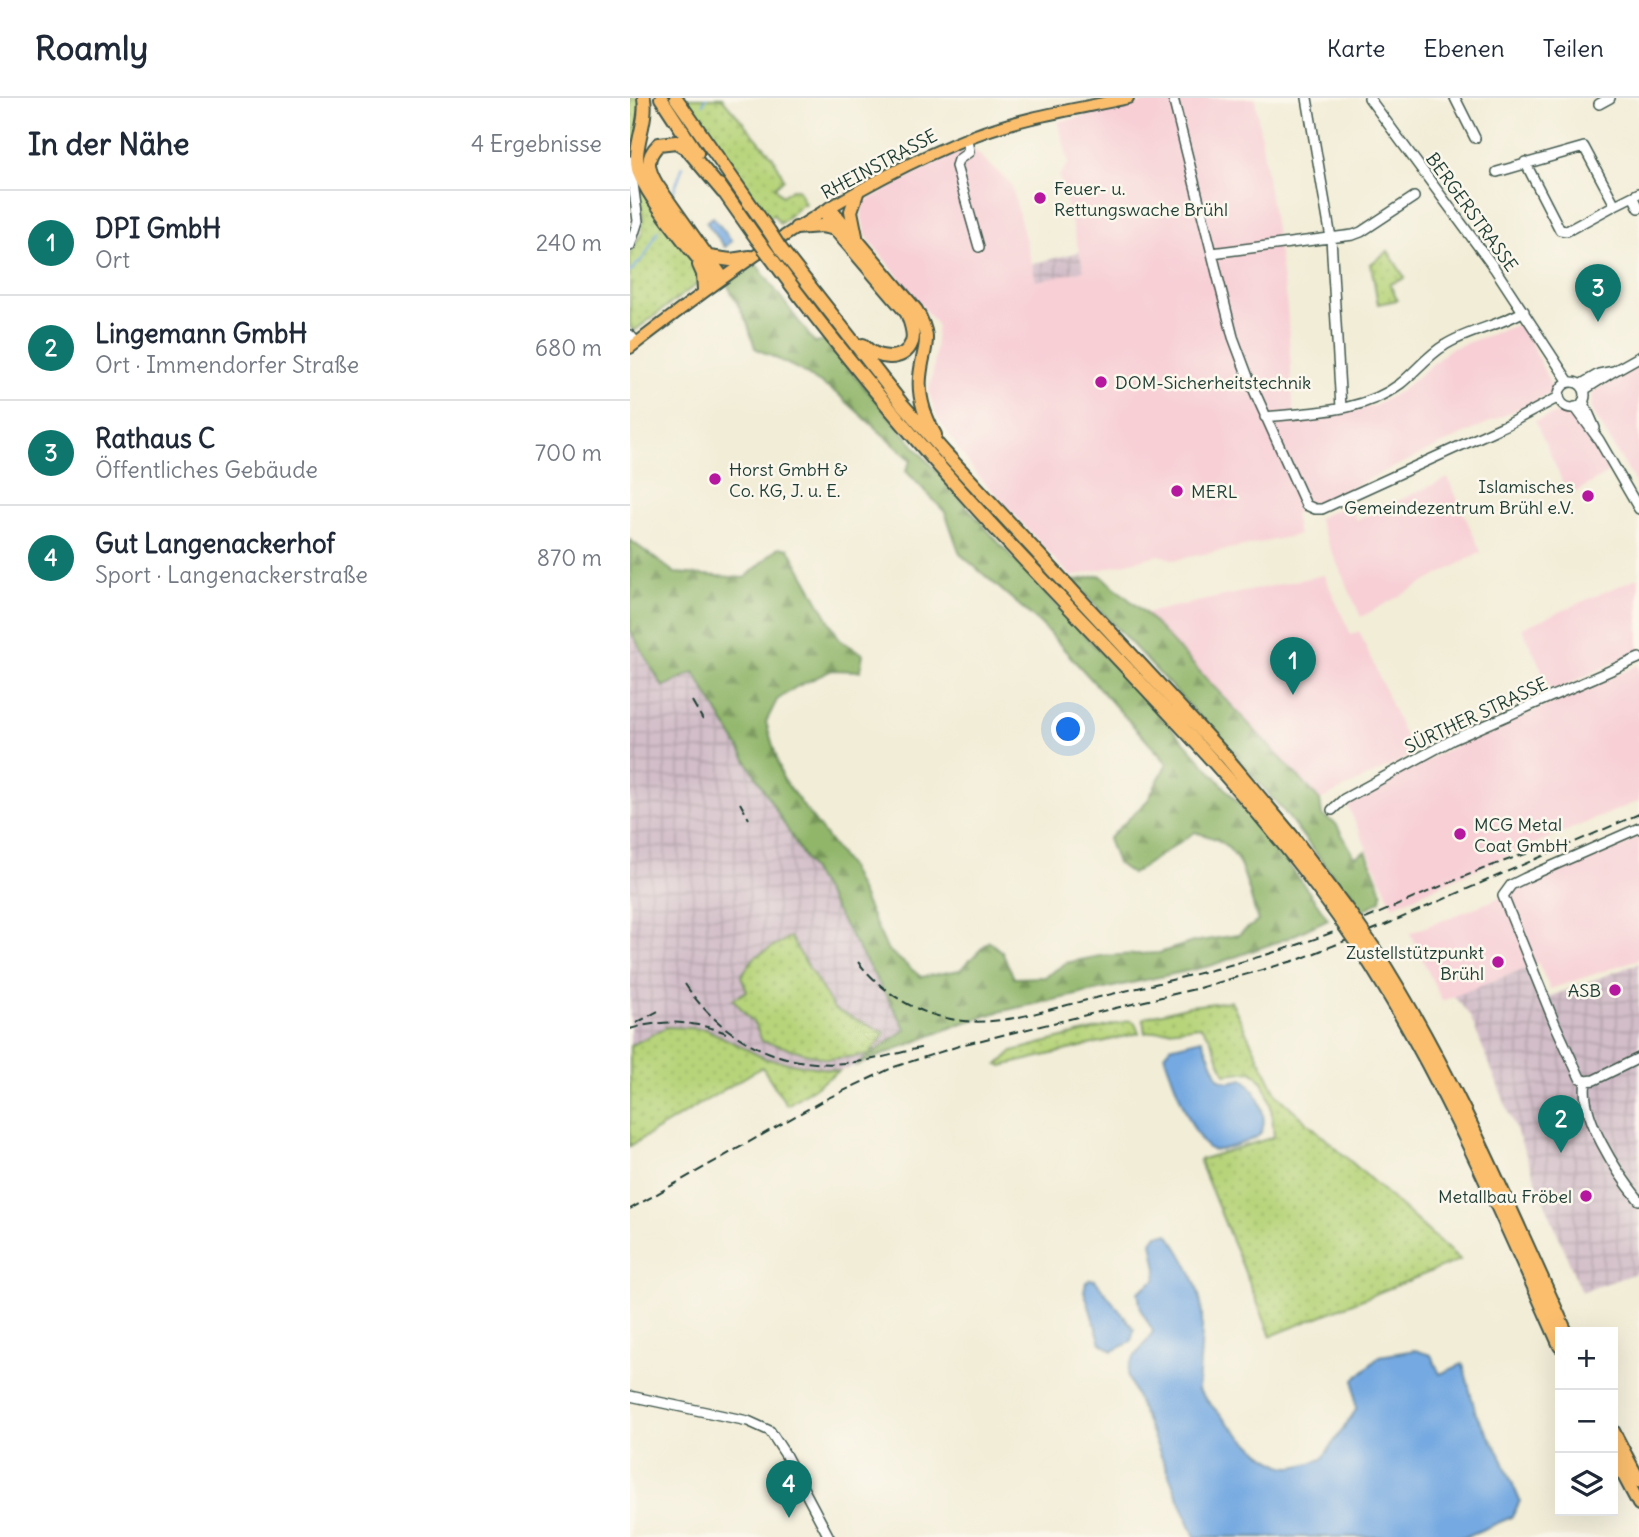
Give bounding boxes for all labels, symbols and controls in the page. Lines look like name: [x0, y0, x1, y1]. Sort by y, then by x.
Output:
text: Roamly: [35, 27, 148, 69]
text: Karte: [1327, 33, 1386, 63]
text: Ebenen: [1424, 33, 1505, 63]
text: Teilen: [1543, 33, 1604, 63]
street label: RHEINSTRASSE: [817, 124, 941, 204]
text: In der Nähe: [28, 125, 190, 163]
text: 4 Ergebnisse: [471, 129, 602, 158]
street label: BERGERSTRASSE: [1421, 148, 1523, 276]
place label: Feuer- u. Rettungswache Brühl: [1054, 177, 1228, 221]
marker: Feuer- u. Rettungswache Brühl: [1032, 190, 1048, 206]
text: DPI GmbH: [95, 212, 221, 245]
text: 1: [46, 228, 56, 257]
text: 240 m: [536, 228, 602, 257]
text: Ort: [95, 245, 130, 274]
pin: 3: [1575, 264, 1621, 322]
text: Lingemann GmbH: [95, 317, 307, 350]
text: 2: [45, 333, 57, 362]
text: 680 m: [535, 333, 602, 362]
text: Ort · Immendorfer Straße: [95, 350, 359, 379]
place label: DOM-Sicherheitstechnik: [1115, 371, 1311, 394]
marker: DOM-Sicherheitstechnik: [1093, 374, 1109, 390]
text: Rathaus C: [95, 422, 215, 455]
text: 3: [44, 438, 58, 467]
text: 700 m: [535, 438, 602, 467]
text: Öffentliches Gebäude: [95, 455, 318, 484]
place label: Horst GmbH & Co. KG, J. u. E.: [729, 458, 848, 502]
marker: Horst GmbH & Co. KG, J. u. E.: [707, 471, 723, 487]
place label: Islamisches Gemeindezentrum Brühl e.V.: [1344, 475, 1574, 519]
place label: MERL: [1191, 480, 1238, 503]
marker: MERL: [1169, 483, 1185, 499]
marker: Islamisches Gemeindezentrum Brühl e.V.: [1580, 488, 1596, 504]
text: Gut Langenackerhof: [95, 527, 335, 560]
text: 4: [44, 543, 58, 572]
text: 870 m: [537, 543, 602, 572]
text: Sport · Langenackerstraße: [95, 560, 368, 589]
pin: 1: [1270, 637, 1316, 695]
street label: SÜRTHER STRASSE: [1401, 672, 1551, 758]
your location: [1051, 712, 1085, 746]
place label: MCG Metal Coat GmbH: [1474, 813, 1568, 857]
marker: MCG Metal Coat GmbH: [1452, 826, 1468, 842]
place label: Zustellstützpunkt Brühl: [1346, 941, 1484, 985]
marker: Zustellstützpunkt Brühl: [1490, 954, 1506, 970]
place label: ASB: [1568, 979, 1601, 1002]
marker: ASB: [1607, 982, 1623, 998]
pin: 2: [1538, 1095, 1584, 1153]
place label: Metallbau Fröbel: [1438, 1185, 1572, 1208]
marker: Metallbau Fröbel: [1578, 1188, 1594, 1204]
map controls: [1555, 1327, 1618, 1516]
button: +: [1555, 1327, 1618, 1390]
button: −: [1555, 1390, 1618, 1453]
button: layers: [1555, 1453, 1618, 1516]
pin: 4: [766, 1460, 812, 1518]

